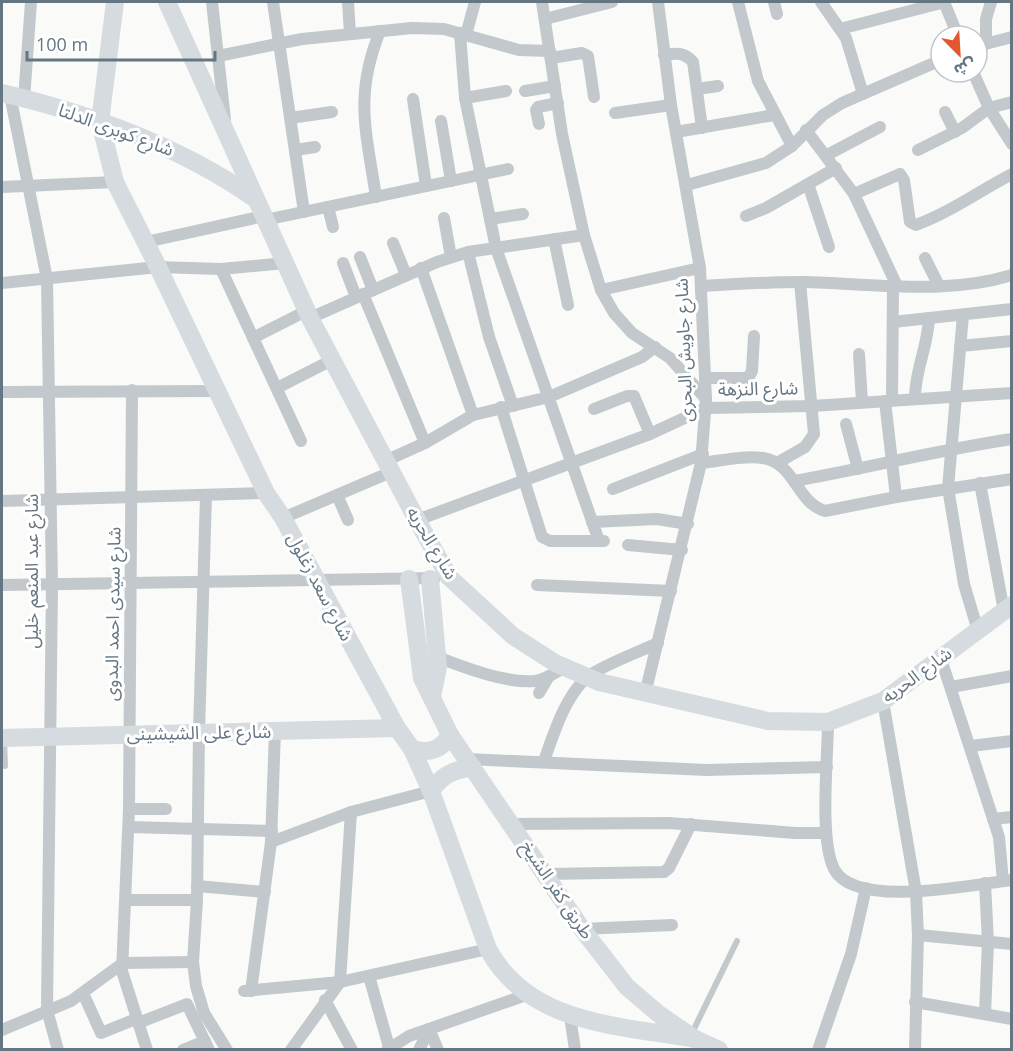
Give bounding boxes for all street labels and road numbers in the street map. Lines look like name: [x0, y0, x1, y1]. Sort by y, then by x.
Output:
street label: شارع كوبرى الدلتا: [54, 97, 177, 164]
street label: شارع جاويش البحرى: [668, 278, 701, 422]
street label: شارع النزهة: [718, 375, 798, 404]
street label: شارع عبد المنعم خليل: [19, 494, 46, 648]
street label: شارع الحريه: [399, 502, 464, 585]
street label: شارع سيدى احمد البدوى: [98, 527, 129, 701]
street label: شارع سعد زغلول: [280, 528, 359, 646]
street label: شارع الحريه: [877, 641, 958, 710]
street label: شارع على الشيشينى: [127, 719, 272, 748]
street label: طريق كفر الشيخ: [514, 835, 600, 945]

